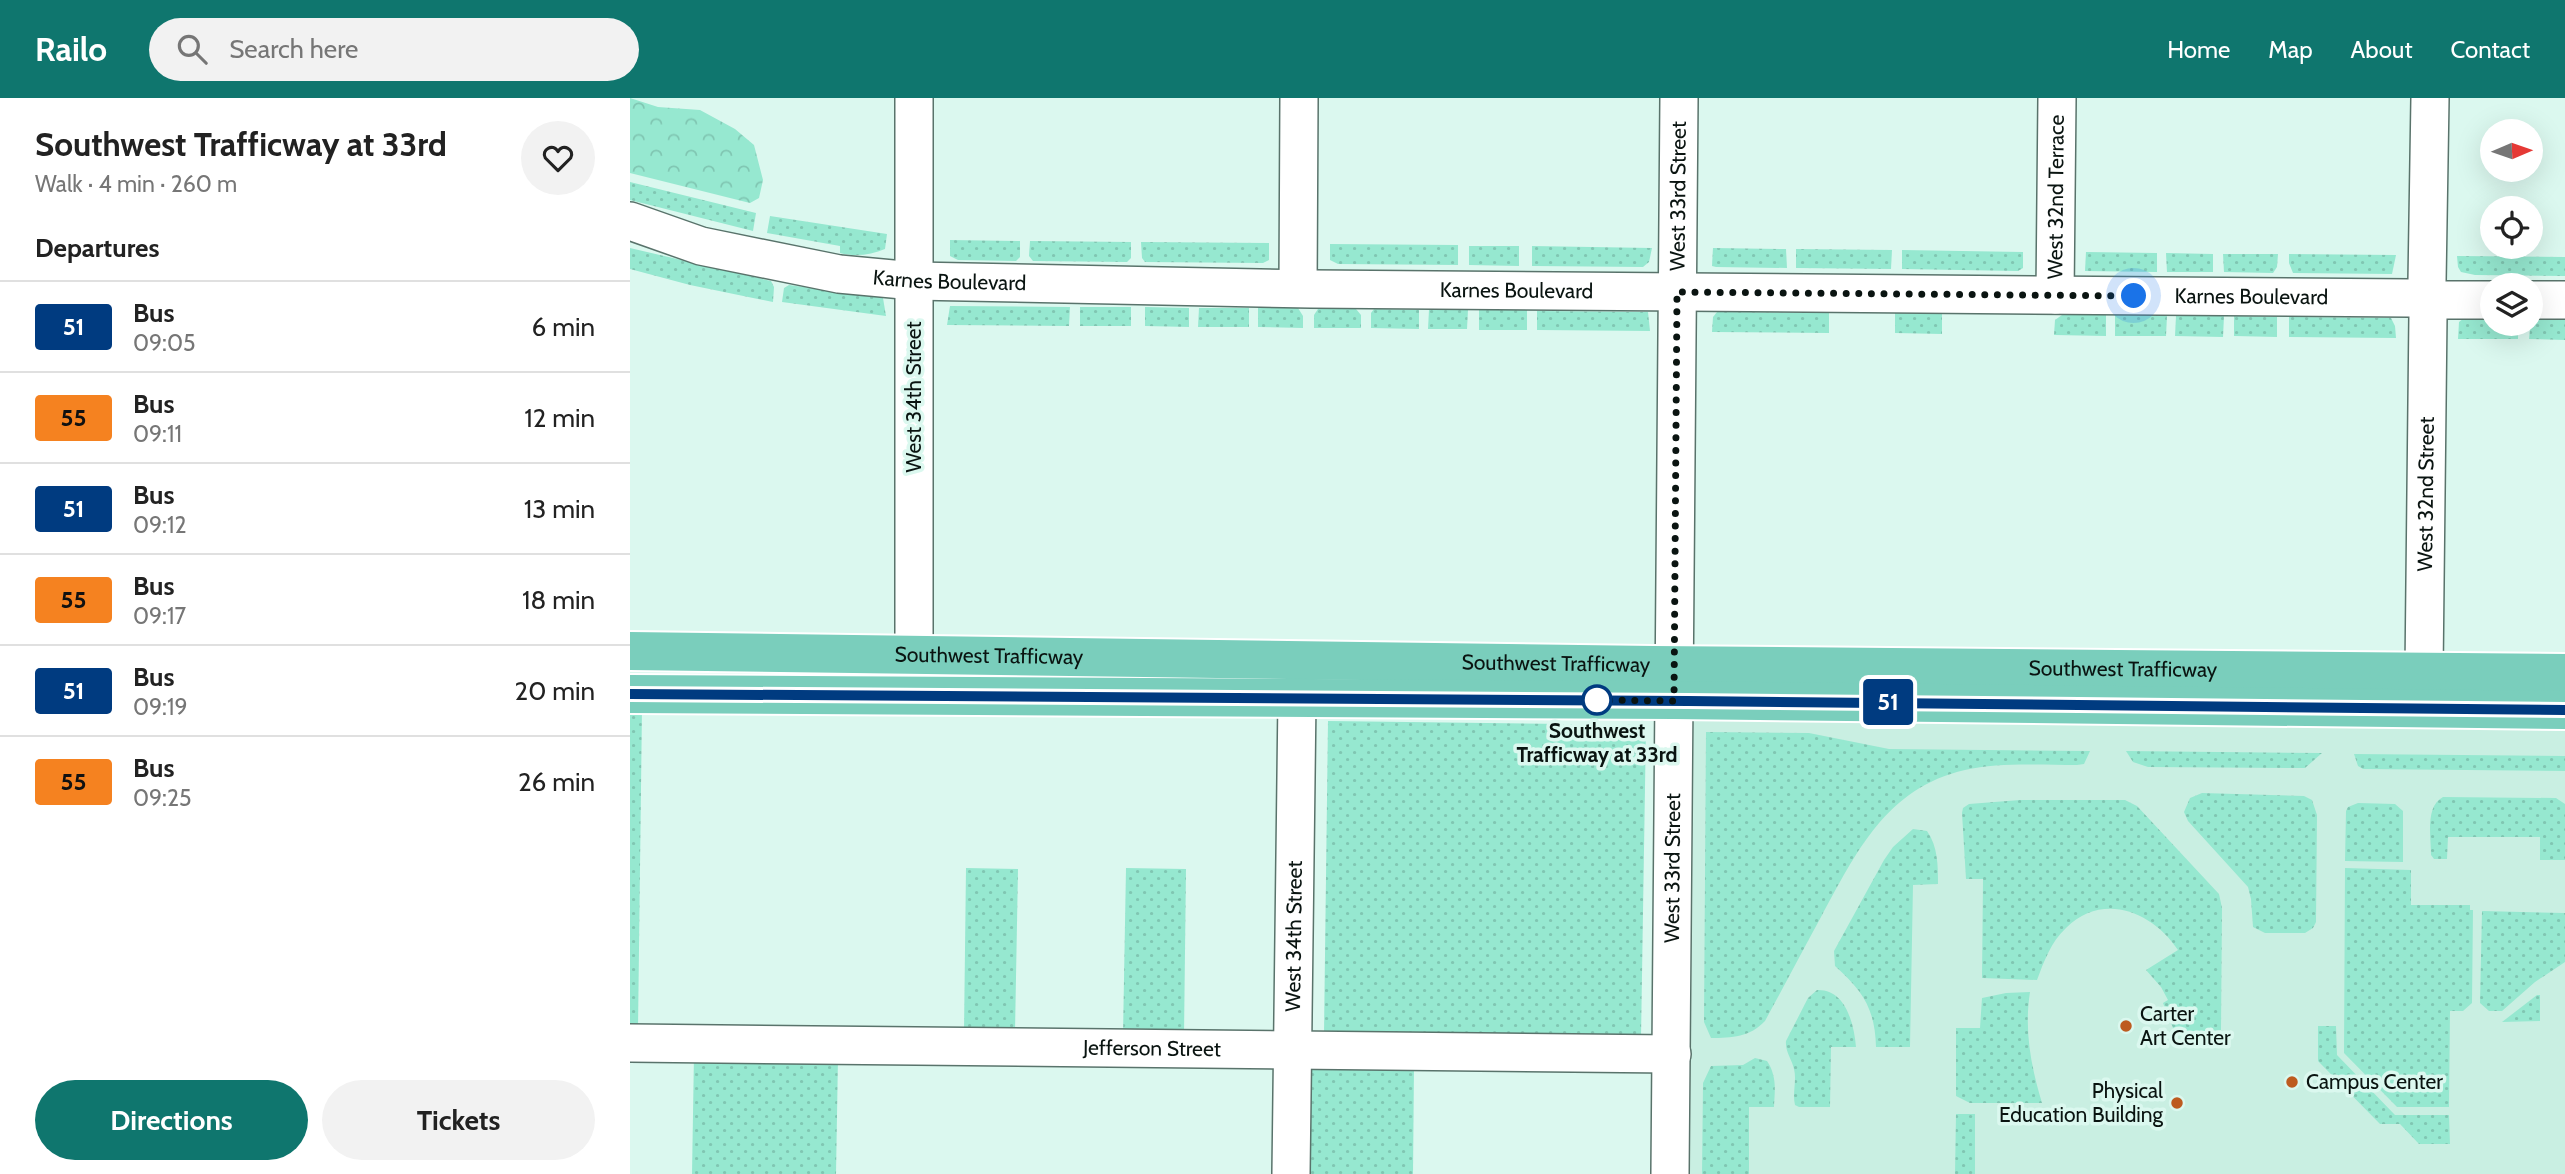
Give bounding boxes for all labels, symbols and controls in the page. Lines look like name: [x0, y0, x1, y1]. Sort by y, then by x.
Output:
search box: [149, 18, 639, 81]
text: Railo: [35, 29, 107, 69]
icon: search: [173, 30, 211, 68]
text: Search here: [229, 33, 358, 65]
text: Home: [2167, 35, 2230, 64]
text: Map: [2268, 35, 2313, 64]
text: About: [2351, 35, 2413, 64]
text: Contact: [2451, 35, 2530, 64]
street label: West 32nd Terrace: [2042, 114, 2069, 279]
north arrow: [2480, 119, 2543, 182]
map controls: [2480, 119, 2543, 336]
button: heart: [521, 121, 595, 195]
street label: West 33rd Street: [1665, 121, 1691, 271]
text: Southwest Trafficway at 33rd: [35, 124, 447, 164]
text: Walk · 4 min · 260 m: [35, 170, 237, 198]
button: locate: [2480, 196, 2543, 259]
text: Departures: [35, 232, 159, 264]
street label: Karnes Boulevard: [872, 264, 1027, 295]
button: layers: [2480, 273, 2543, 336]
street label: Karnes Boulevard: [1440, 277, 1593, 303]
your location: [2116, 278, 2151, 313]
street label: Karnes Boulevard: [2175, 283, 2328, 309]
text: Bus: [133, 297, 174, 329]
text: 6 min: [532, 311, 595, 343]
text: 51: [63, 312, 84, 341]
street label: West 34th Street: [901, 322, 926, 472]
text: 09:05: [133, 329, 195, 357]
text: Bus: [133, 388, 174, 420]
text: 12 min: [524, 402, 595, 434]
text: 55: [61, 403, 86, 432]
street label: West 32nd Street: [2412, 416, 2439, 572]
text: 09:11: [133, 420, 182, 448]
text: Bus: [133, 479, 174, 511]
text: 13 min: [524, 493, 595, 525]
text: 51: [63, 494, 84, 523]
text: 09:12: [133, 511, 186, 539]
text: Bus: [133, 570, 174, 602]
text: 18 min: [522, 584, 595, 616]
text: 55: [61, 585, 86, 614]
text: 09:17: [133, 602, 186, 630]
street label: Southwest Trafficway: [894, 642, 1084, 669]
street label: Southwest Trafficway: [1461, 649, 1651, 677]
street label: Southwest Trafficway: [2028, 655, 2218, 682]
text: Bus: [133, 661, 174, 693]
text: 20 min: [515, 675, 595, 707]
text: 51: [63, 676, 84, 705]
line badge: 51: [1856, 679, 1920, 725]
marker: Southwest Trafficway at 33rd: [1582, 685, 1612, 715]
text: 51: [1877, 687, 1899, 716]
text: 09:19: [133, 693, 187, 721]
place label: Southwest Trafficway at 33rd: [1517, 718, 1677, 767]
text: Bus: [133, 752, 174, 784]
text: 26 min: [518, 766, 595, 798]
text: 55: [61, 767, 86, 796]
text: 09:25: [133, 784, 191, 812]
street label: West 33rd Street: [1659, 793, 1685, 943]
street label: West 34th Street: [1280, 860, 1307, 1012]
place label: Carter Art Center: [2140, 1001, 2231, 1050]
marker: Carter Art Center: [2118, 1018, 2134, 1034]
street label: Jefferson Street: [1082, 1035, 1221, 1061]
place label: Campus Center: [2306, 1069, 2443, 1094]
marker: Campus Center: [2284, 1074, 2300, 1090]
place label: Physical Education Building: [1999, 1078, 2164, 1127]
button: Directions: [35, 1080, 308, 1160]
button: Tickets: [322, 1080, 595, 1160]
marker: Physical Education Building: [2169, 1095, 2185, 1111]

